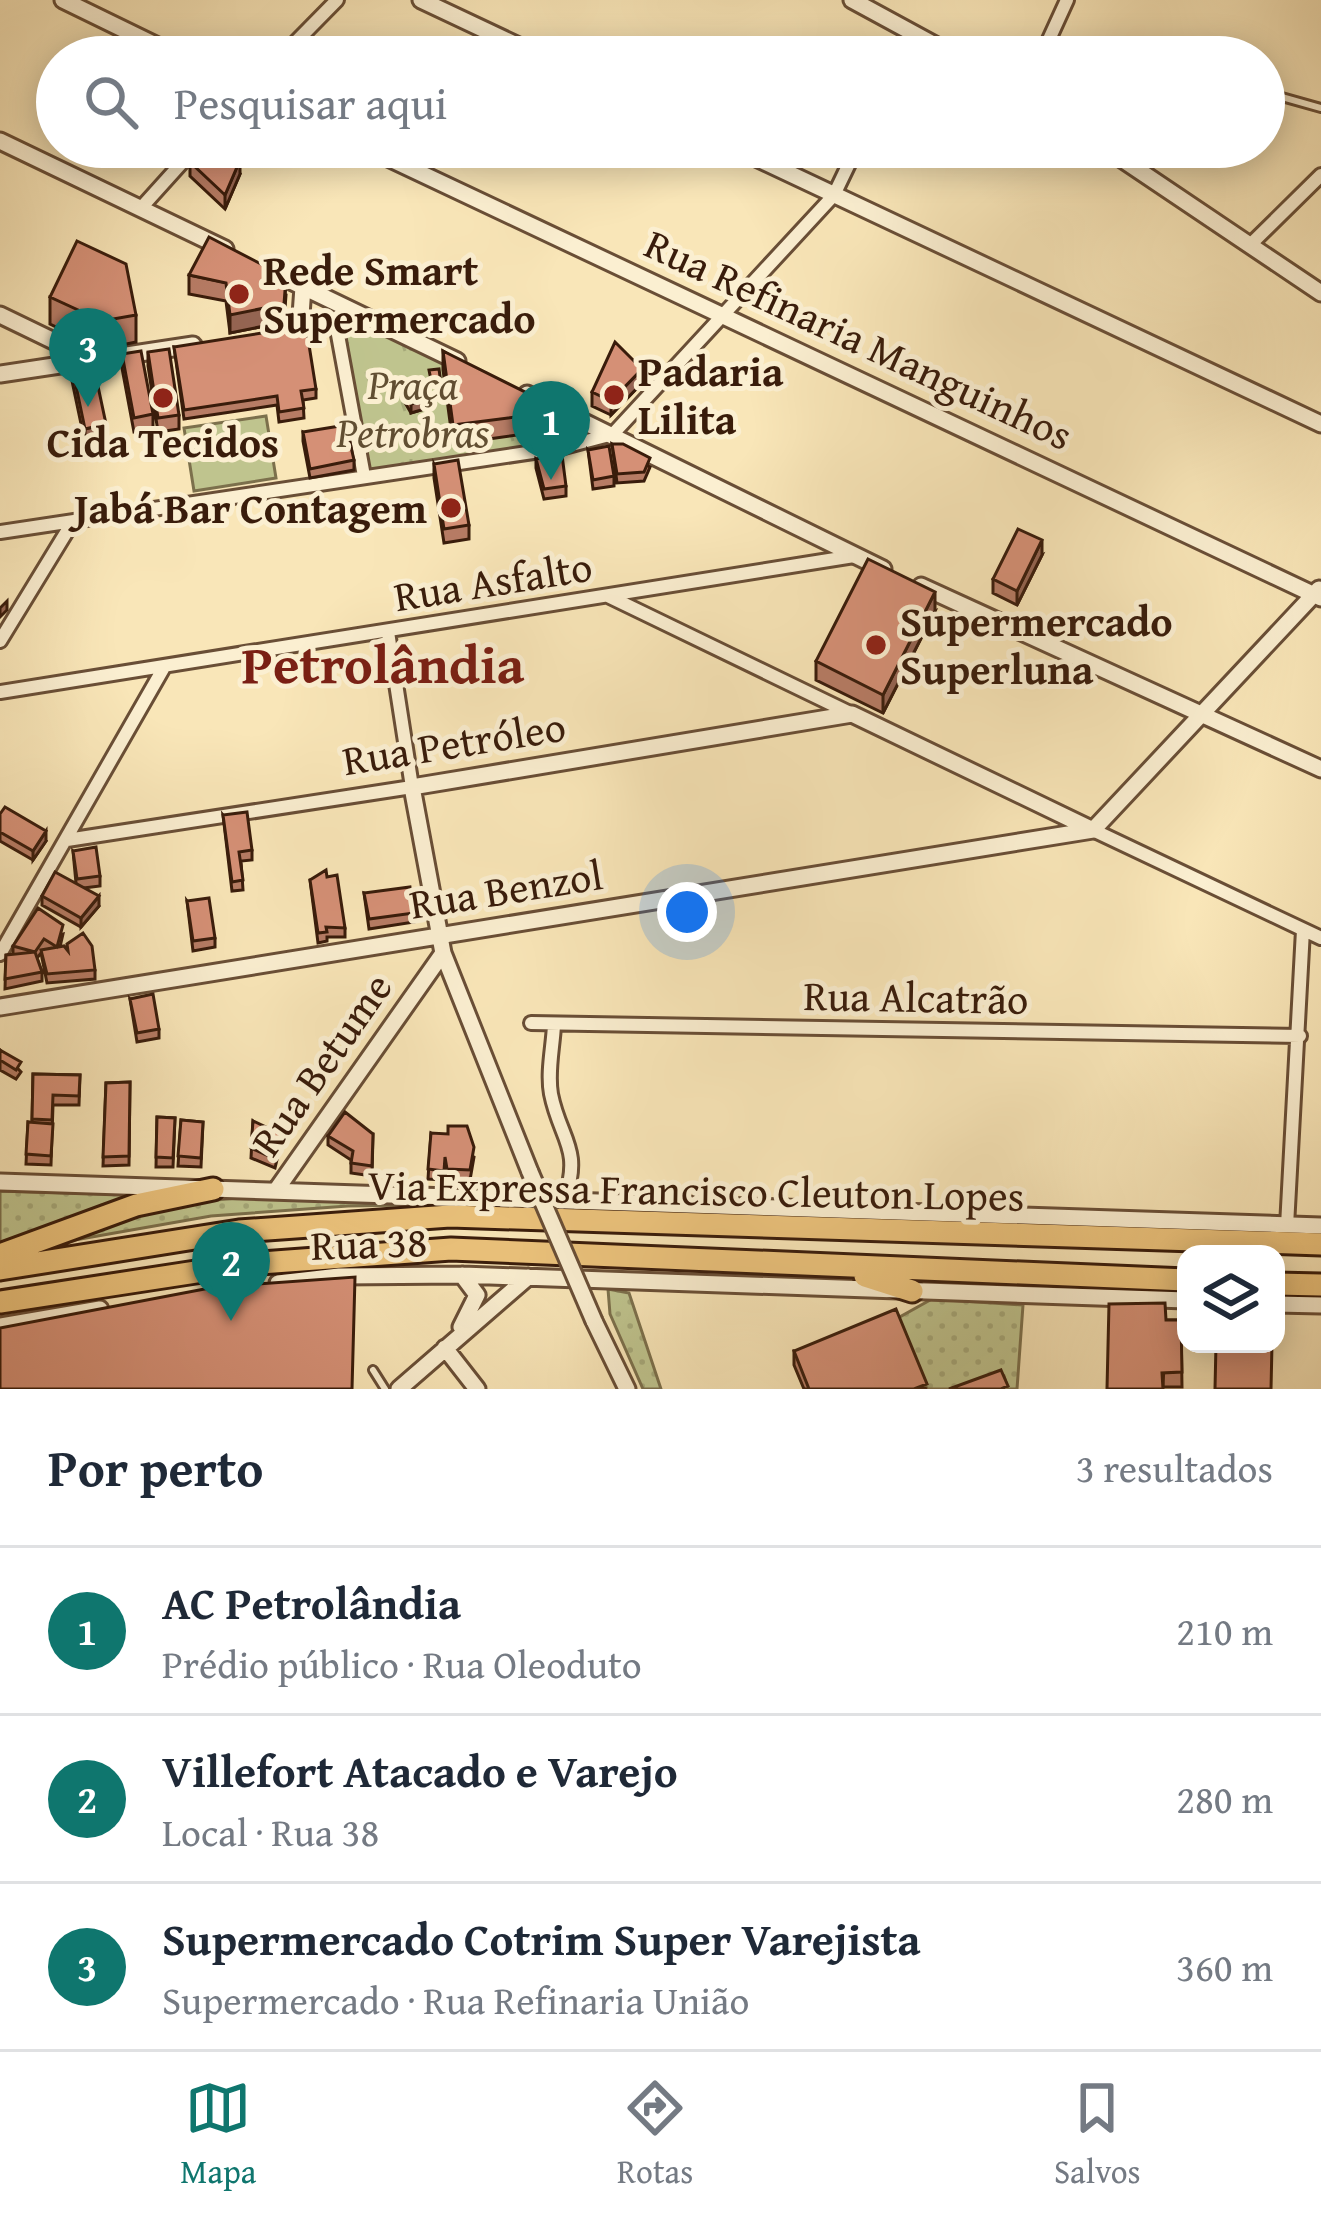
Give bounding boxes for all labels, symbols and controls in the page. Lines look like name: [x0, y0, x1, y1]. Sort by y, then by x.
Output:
search box: [36, 36, 1285, 168]
icon: search: [78, 69, 144, 135]
text: Pesquisar aqui: [174, 70, 447, 135]
street label: Rua Refinaria Manguinhos: [635, 213, 1083, 465]
place label: Rede Smart Supermercado: [263, 239, 536, 348]
marker: Rede Smart Supermercado: [226, 281, 252, 307]
pin: 3: [49, 308, 127, 407]
place label: Padaria Lilita: [638, 340, 784, 449]
park label: Praça Petrobras: [336, 353, 489, 462]
pin: 1: [512, 381, 590, 480]
marker: Padaria Lilita: [601, 382, 627, 408]
marker: Cida Tecidos: [150, 385, 176, 411]
place label: Cida Tecidos: [47, 411, 279, 472]
place label: Jabá Bar Contagem: [68, 477, 427, 538]
marker: Jabá Bar Contagem: [438, 495, 464, 521]
street label: Rua Asfalto: [390, 535, 596, 626]
place label: Supermercado Superluna: [900, 590, 1173, 699]
district label: Petrolândia: [242, 624, 525, 703]
marker: Supermercado Superluna: [863, 632, 889, 658]
street label: Rua Petróleo: [338, 695, 570, 790]
street label: Rua Benzol: [405, 843, 607, 934]
your location: [657, 882, 717, 942]
street label: Rua Betume: [235, 960, 406, 1168]
street label: Rua Alcatrão: [803, 964, 1029, 1029]
street label: Via Expressa Francisco Cleuton Lopes: [367, 1153, 1025, 1226]
street label: Rua 38: [310, 1210, 428, 1275]
pin: 2: [192, 1222, 270, 1321]
map controls: [1177, 1245, 1285, 1353]
button: layers: [1177, 1245, 1285, 1353]
text: Por perto: [48, 1430, 263, 1505]
text: 3 resultados: [1076, 1439, 1273, 1496]
text: AC Petrolândia: [162, 1570, 461, 1635]
text: 1: [77, 1602, 97, 1659]
text: 210 m: [1176, 1602, 1273, 1659]
text: Prédio público · Rua Oleoduto: [162, 1635, 642, 1692]
text: Villefort Atacado e Varejo: [162, 1738, 678, 1803]
text: 2: [77, 1770, 97, 1827]
text: 280 m: [1176, 1770, 1273, 1827]
text: Local · Rua 38: [162, 1803, 379, 1860]
text: Supermercado Cotrim Super Varejista: [162, 1906, 921, 1971]
text: 3: [77, 1938, 97, 1995]
text: 360 m: [1176, 1938, 1273, 1995]
text: Supermercado · Rua Refinaria União: [162, 1971, 749, 2028]
tab: Mapa: [180, 2075, 256, 2195]
tab: Rotas: [617, 2075, 693, 2195]
tab: Salvos: [1054, 2075, 1141, 2195]

